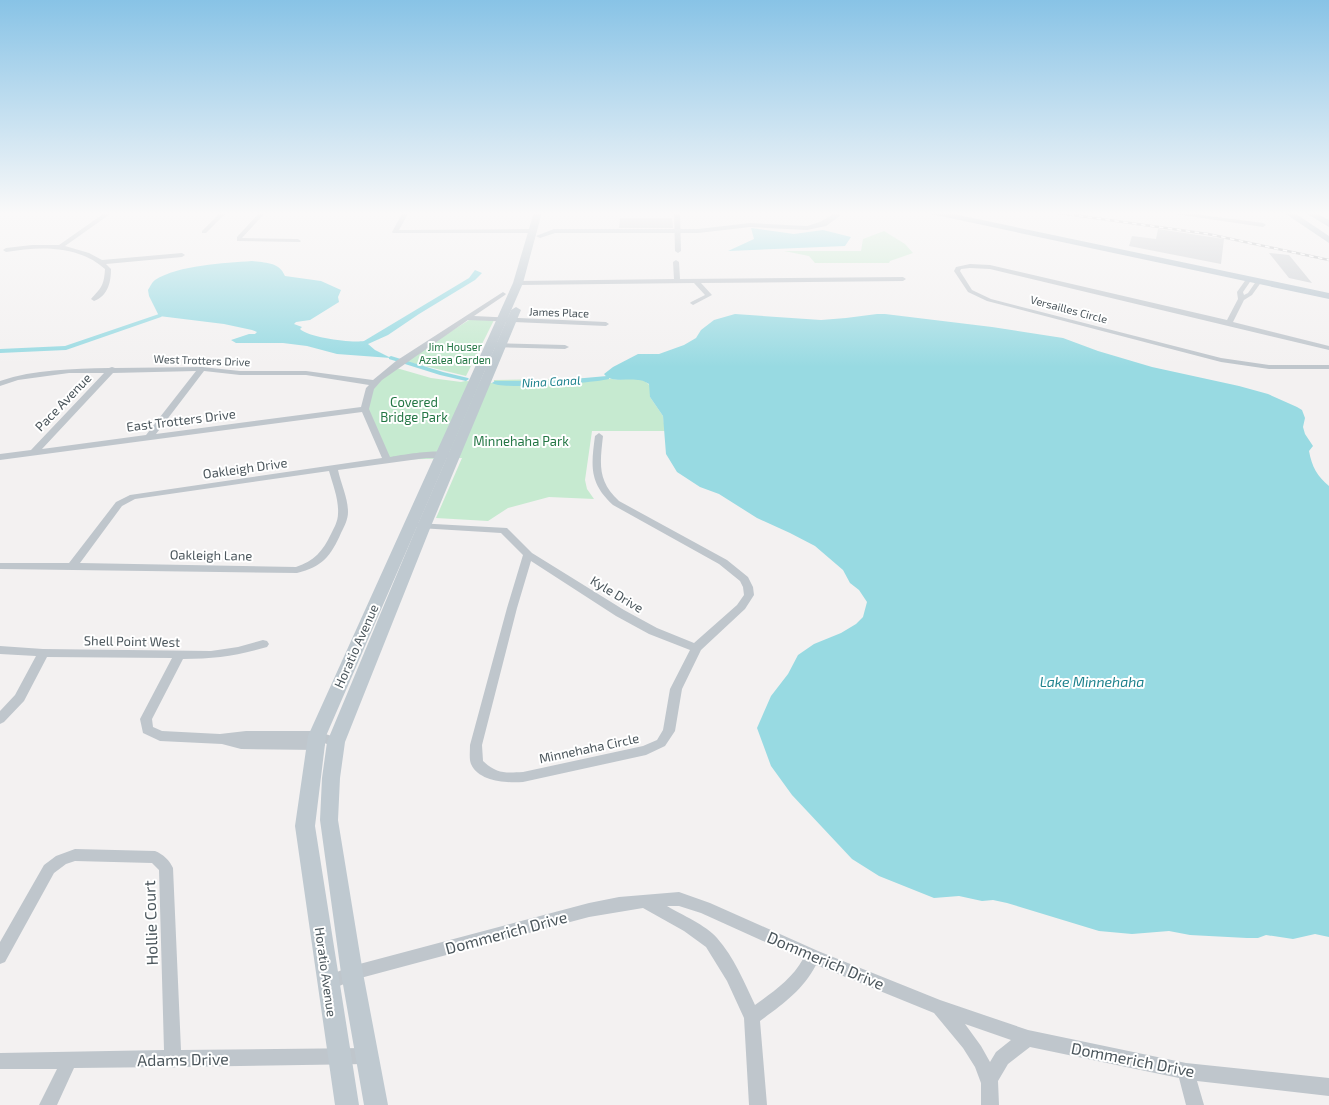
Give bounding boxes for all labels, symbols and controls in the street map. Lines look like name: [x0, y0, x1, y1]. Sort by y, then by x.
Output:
street label: Versailles Circle: [1029, 292, 1109, 326]
street label: James Place: [529, 304, 589, 320]
park label: Jim Houser Azalea Garden: [419, 340, 491, 366]
street label: West Trotters Drive: [153, 352, 251, 368]
street label: Pace Avenue: [31, 370, 95, 434]
water label: Nina Canal: [521, 372, 581, 390]
park label: Covered Bridge Park: [380, 394, 448, 425]
street label: East Trotters Drive: [126, 405, 236, 435]
park label: Minnehaha Park: [473, 433, 569, 449]
street label: Oakleigh Drive: [202, 454, 288, 482]
street label: Oakleigh Lane: [170, 546, 252, 564]
street label: Kyle Drive: [588, 572, 646, 616]
street label: Horatio Avenue: [330, 602, 382, 690]
street label: Shell Point West: [84, 632, 180, 650]
water label: Lake Minnehaha: [1040, 673, 1144, 690]
street label: Minnehaha Circle: [538, 730, 640, 766]
street label: Hollie Court: [139, 880, 161, 966]
street label: Dommerich Drive: [443, 907, 569, 957]
street label: Horatio Avenue: [312, 926, 340, 1018]
street label: Dommerich Drive: [765, 927, 887, 993]
street label: Dommerich Drive: [1070, 1038, 1196, 1080]
street label: Adams Drive: [137, 1049, 229, 1069]

